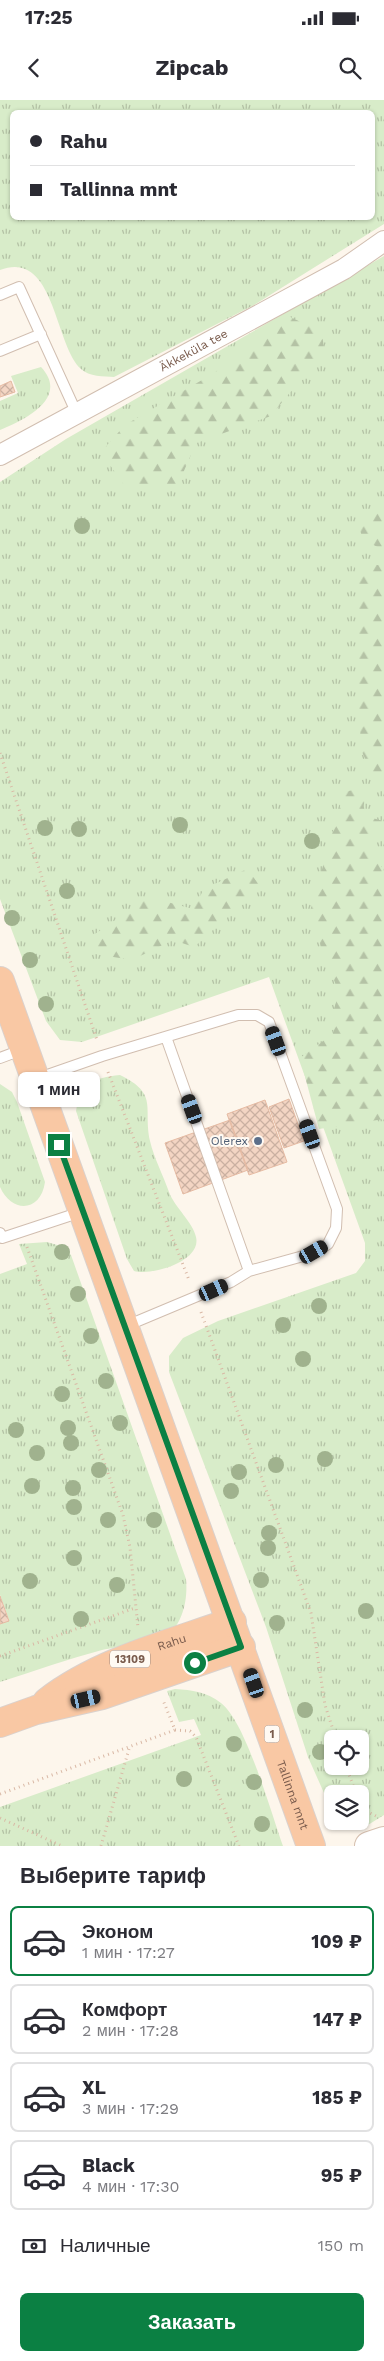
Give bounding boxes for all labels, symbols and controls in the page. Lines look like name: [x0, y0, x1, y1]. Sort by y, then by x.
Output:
text: 17:25: [25, 6, 73, 29]
icon: back: [20, 54, 48, 82]
icon: search: [336, 54, 364, 82]
text: Zipcab: [155, 55, 229, 80]
text: Rahu: [60, 130, 108, 153]
text: Tallinna mnt: [60, 178, 177, 201]
street label: Äkkeküla tee: [157, 326, 230, 374]
car: [263, 1024, 288, 1058]
callout: 1 мин: [18, 1072, 100, 1108]
text: 1 мин: [38, 1080, 80, 1099]
car: [179, 1092, 204, 1126]
car: [297, 1117, 322, 1151]
route end: [48, 1134, 70, 1156]
place label: Olerex: [211, 1134, 248, 1148]
marker: Olerex: [252, 1135, 264, 1147]
car: [297, 1238, 330, 1266]
car: [197, 1277, 230, 1303]
street label: Rahu: [156, 1631, 188, 1654]
road number: 13109: [110, 1650, 150, 1668]
route start: [184, 1652, 206, 1674]
car: [242, 1666, 265, 1700]
car: [69, 1688, 102, 1710]
road number: 1: [264, 1726, 280, 1742]
map controls: [324, 1730, 369, 1830]
button: locate: [324, 1730, 369, 1775]
street label: Tallinna mnt: [274, 1758, 312, 1832]
button: layers: [324, 1785, 369, 1830]
text: Выберите тариф: [20, 1863, 206, 1888]
icon: car: [22, 1919, 67, 1964]
text: Эконом: [82, 1920, 153, 1943]
text: 109 ₽: [311, 1930, 362, 1953]
text: 1 мин · 17:27: [82, 1943, 175, 1962]
icon: car: [22, 1997, 67, 2042]
text: Комфорт: [82, 1998, 167, 2021]
text: 147 ₽: [313, 2008, 362, 2031]
text: 2 мин · 17:28: [82, 2021, 179, 2040]
icon: car: [22, 2075, 67, 2120]
text: XL: [82, 2076, 106, 2099]
text: 185 ₽: [312, 2086, 362, 2109]
text: 3 мин · 17:29: [82, 2099, 179, 2118]
icon: car: [22, 2153, 67, 2198]
text: Black: [82, 2154, 135, 2177]
text: 95 ₽: [321, 2164, 362, 2187]
text: 4 мин · 17:30: [82, 2177, 179, 2196]
icon: cash: [20, 2232, 48, 2260]
text: Наличные: [60, 2234, 151, 2257]
text: 150 m: [318, 2236, 364, 2255]
button: Заказать: [20, 2293, 364, 2351]

